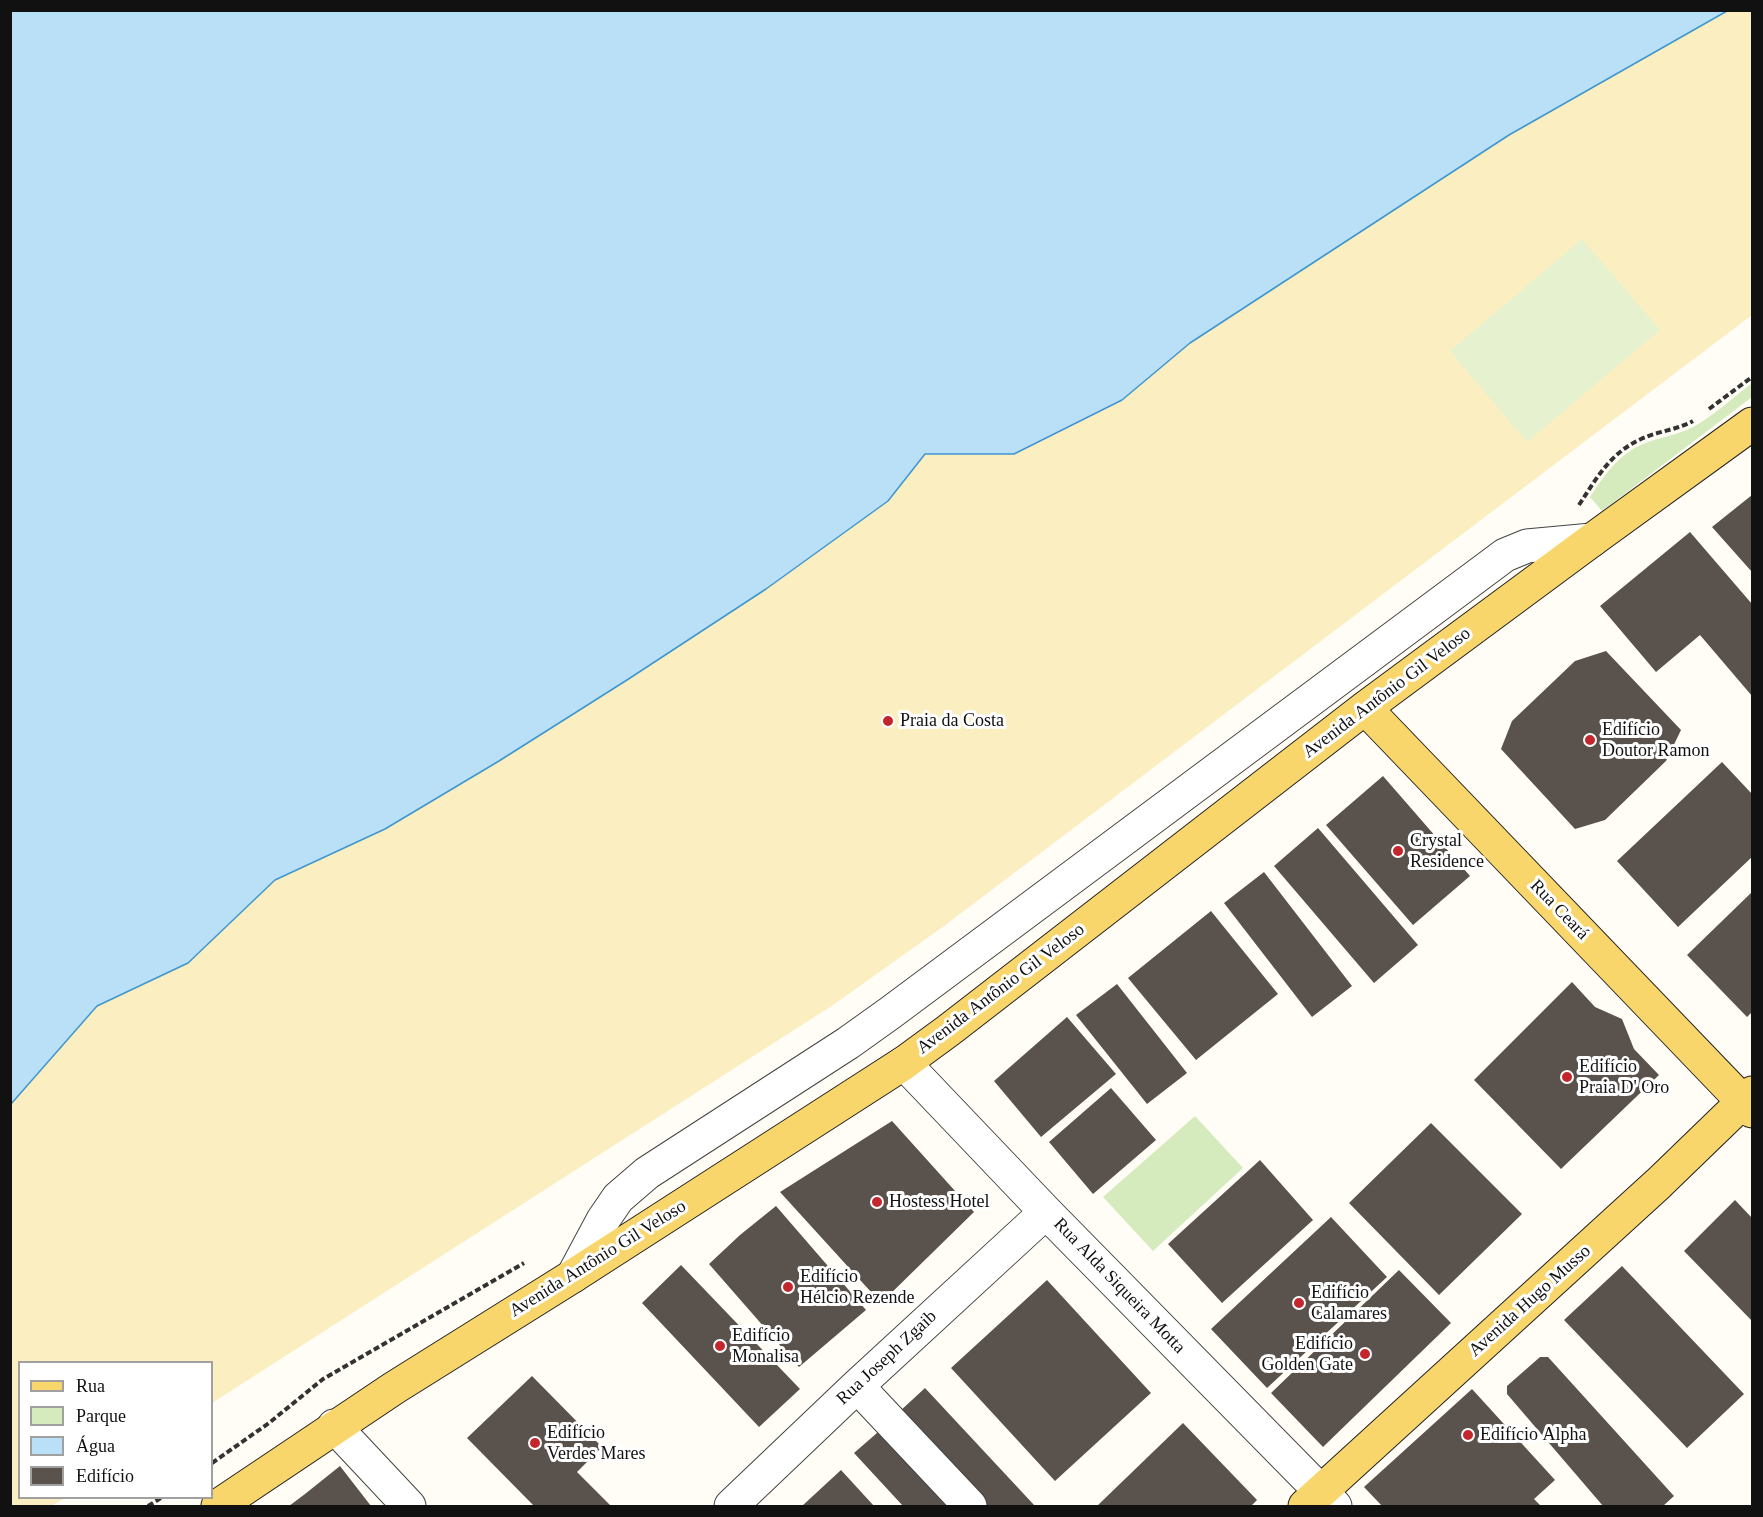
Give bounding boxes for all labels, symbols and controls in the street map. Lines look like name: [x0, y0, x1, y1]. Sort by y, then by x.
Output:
street label: Avenida Antônio Gil Veloso: [1299, 623, 1475, 763]
place label: Praia da Costa: [900, 710, 1004, 732]
marker: Praia da Costa: [881, 714, 895, 728]
place label: Edifício Doutor Ramon: [1602, 719, 1709, 762]
marker: Edifício Doutor Ramon: [1583, 733, 1597, 747]
place label: Crystal Residence: [1410, 830, 1484, 872]
marker: Crystal Residence: [1391, 844, 1405, 858]
street label: Rua Ceará: [1525, 875, 1593, 945]
street label: Avenida Antônio Gil Veloso: [913, 919, 1089, 1059]
place label: Edifício Praia D' Oro: [1579, 1056, 1669, 1098]
marker: Edifício Praia D' Oro: [1560, 1070, 1574, 1084]
place label: Hostess Hotel: [889, 1191, 989, 1213]
marker: Hostess Hotel: [870, 1195, 884, 1209]
street label: Avenida Antônio Gil Veloso: [506, 1196, 690, 1322]
street label: Rua Alda Siqueira Motta: [1049, 1214, 1189, 1358]
street label: Avenida Hugo Musso: [1465, 1241, 1595, 1361]
place label: Edifício Hélcio Rezende: [800, 1266, 914, 1308]
marker: Edifício Hélcio Rezende: [781, 1280, 795, 1294]
place label: Edifício Calamares: [1311, 1282, 1387, 1324]
marker: Edifício Calamares: [1292, 1296, 1306, 1310]
street label: Rua Joseph Zgaib: [832, 1306, 942, 1410]
place label: Edifício Monalisa: [732, 1325, 799, 1368]
place label: Edifício Golden Gate: [1262, 1333, 1353, 1376]
marker: Edifício Monalisa: [713, 1339, 727, 1353]
marker: Edifício Golden Gate: [1358, 1347, 1372, 1361]
legend: [18, 1361, 213, 1499]
text: Rua: [76, 1376, 105, 1396]
text: Parque: [76, 1406, 126, 1426]
place label: Edifício Verdes Mares: [547, 1422, 645, 1464]
place label: Edifício Alpha: [1480, 1424, 1586, 1446]
marker: Edifício Alpha: [1461, 1428, 1475, 1442]
text: Água: [76, 1436, 115, 1456]
marker: Edifício Verdes Mares: [528, 1436, 542, 1450]
text: Edifício: [76, 1466, 134, 1486]

